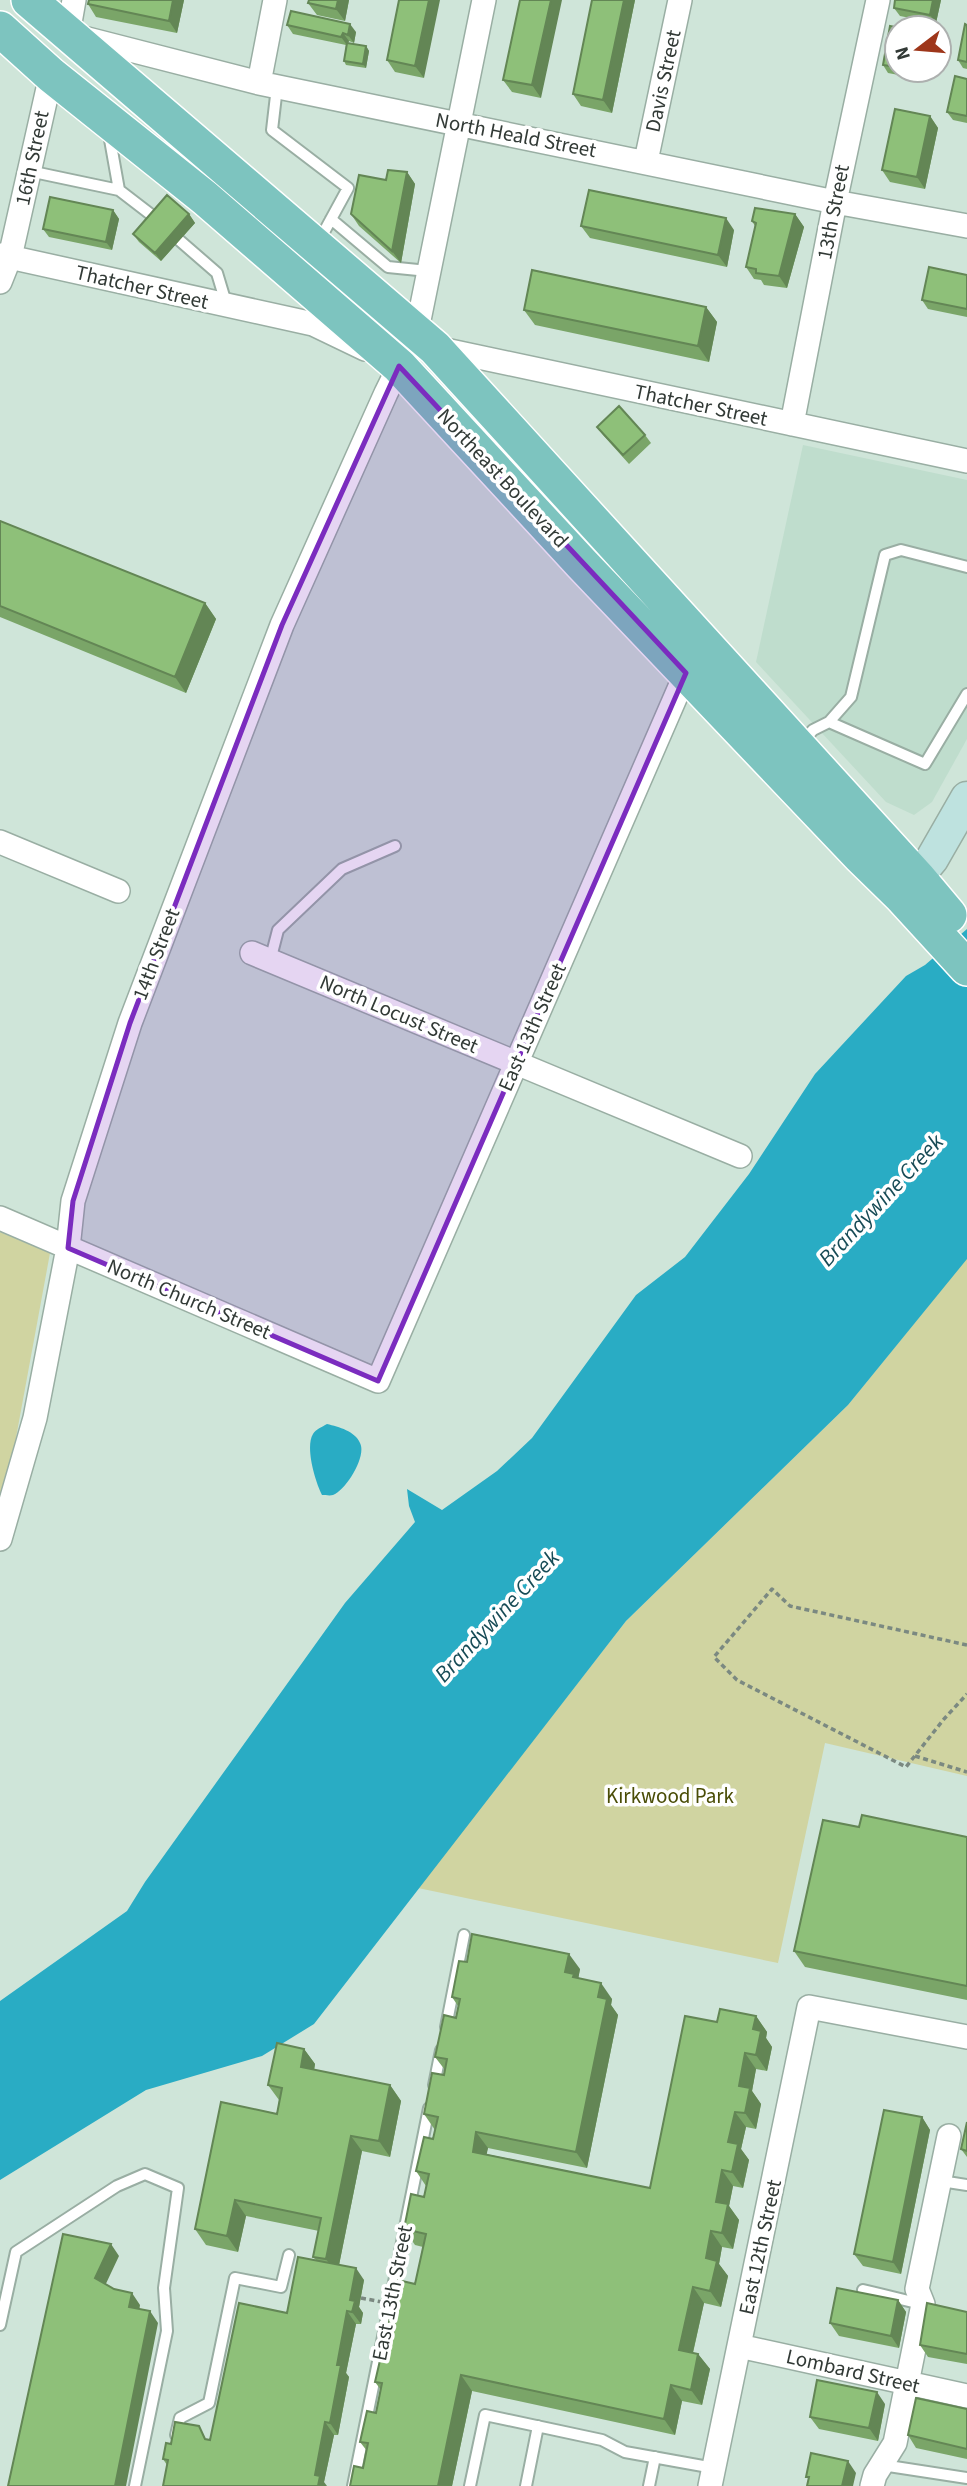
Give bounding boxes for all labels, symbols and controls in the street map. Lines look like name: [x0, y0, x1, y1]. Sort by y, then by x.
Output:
north arrow: [883, 14, 953, 84]
street label: Davis Street: [638, 27, 688, 135]
text: N: [888, 43, 918, 63]
street label: North Heald Street: [433, 105, 599, 165]
street label: 16th Street: [7, 108, 57, 208]
street label: 13th Street: [809, 162, 857, 262]
street label: Thatcher Street: [73, 257, 211, 317]
street label: Thatcher Street: [632, 376, 770, 434]
street label: Northeast Boulevard: [430, 402, 576, 554]
street label: 14th Street: [125, 904, 187, 1004]
street label: East 13th Street: [490, 958, 574, 1096]
street label: North Locust Street: [315, 967, 483, 1061]
water label: Brandywine Creek: [811, 1126, 952, 1274]
street label: North Church Street: [103, 1251, 275, 1347]
water label: Brandywine Creek: [427, 1542, 568, 1690]
park label: Kirkwood Park: [606, 1781, 735, 1811]
street label: East 12th Street: [731, 2177, 789, 2317]
street label: East 13th Street: [364, 2223, 420, 2363]
street label: Lombard Street: [783, 2341, 923, 2401]

